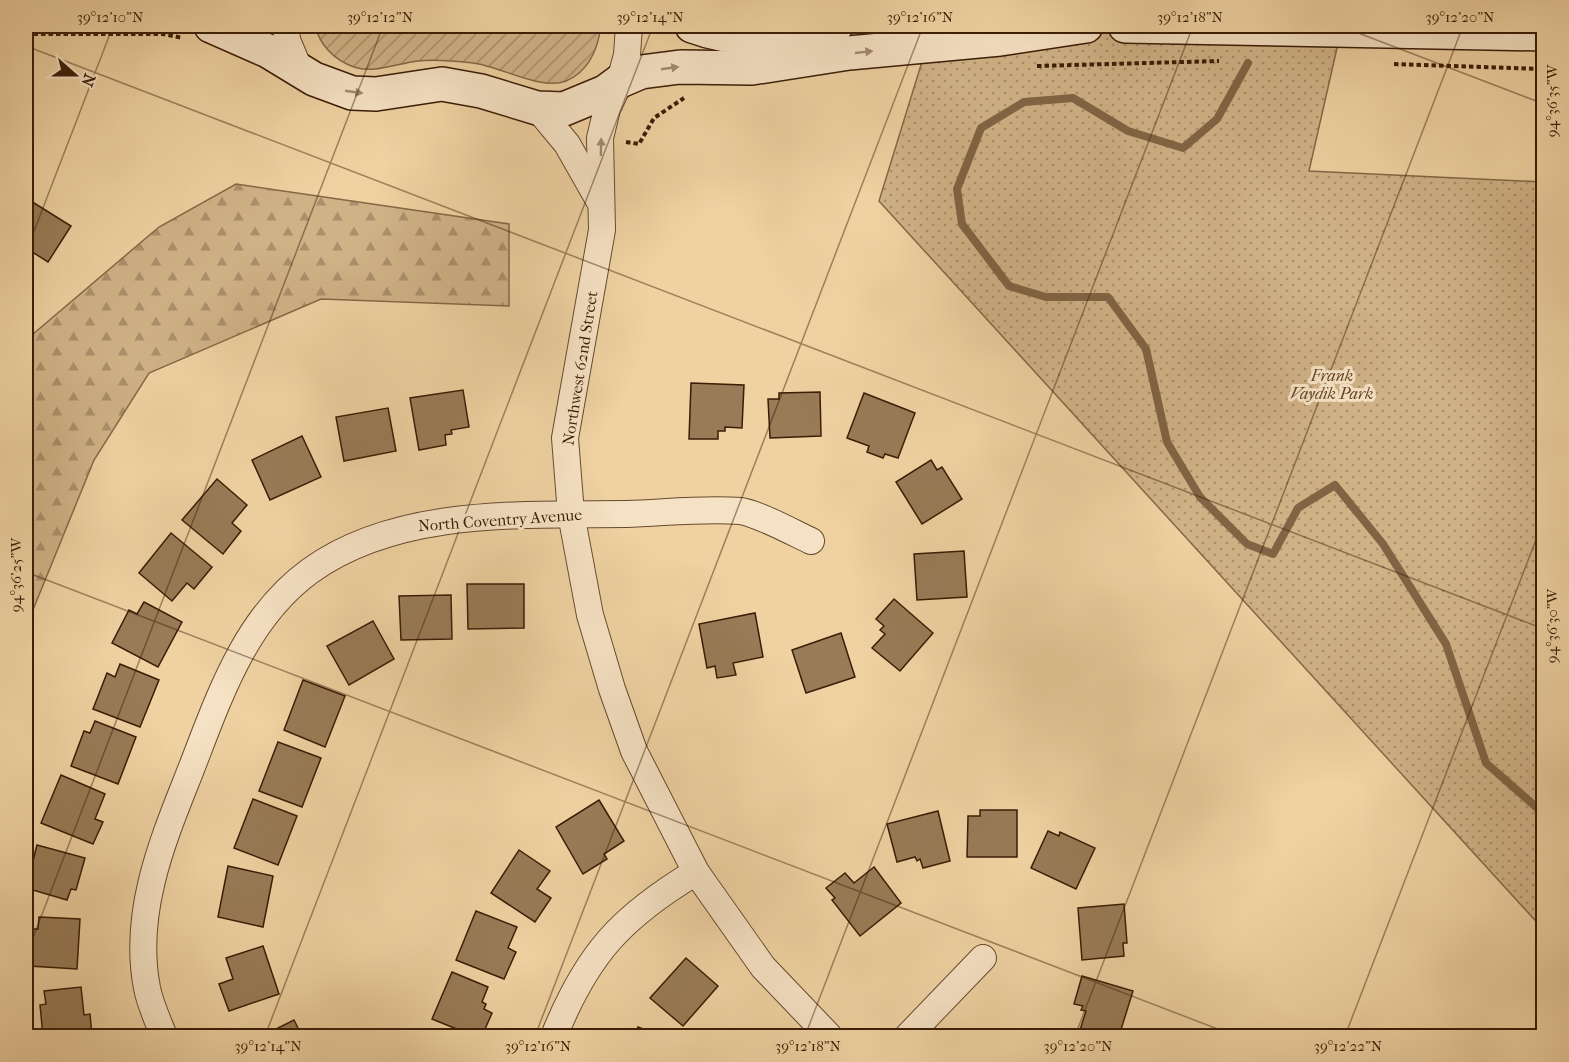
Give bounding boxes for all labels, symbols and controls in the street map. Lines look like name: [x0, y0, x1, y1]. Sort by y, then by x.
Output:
text: 39°12'10"N: [77, 8, 144, 26]
text: 39°12'12"N: [347, 8, 414, 26]
text: 39°12'14"N: [616, 8, 684, 26]
text: 39°12'16"N: [887, 8, 954, 26]
text: 39°12'18"N: [1157, 8, 1224, 26]
text: 39°12'20"N: [1426, 8, 1495, 26]
north arrow: [45, 45, 105, 105]
one-way arrow: [855, 47, 874, 57]
text: 94°36'35"W: [1543, 63, 1561, 137]
one-way arrow: [661, 64, 680, 73]
text: N: [77, 71, 100, 90]
one-way arrow: [345, 87, 364, 96]
one-way arrow: [596, 137, 605, 156]
street label: Northwest 62nd Street: [558, 289, 602, 447]
park label: Frank Vaydik Park: [1291, 366, 1373, 403]
street label: North Coventry Avenue: [417, 505, 583, 535]
text: 94°36'25"W: [7, 537, 25, 612]
text: 94°36'30"W: [1543, 587, 1561, 663]
text: 39°12'14"N: [234, 1037, 302, 1055]
text: 39°12'16"N: [505, 1037, 572, 1055]
text: 39°12'18"N: [775, 1037, 842, 1055]
text: 39°12'20"N: [1044, 1037, 1113, 1055]
text: 39°12'22"N: [1314, 1037, 1383, 1055]

